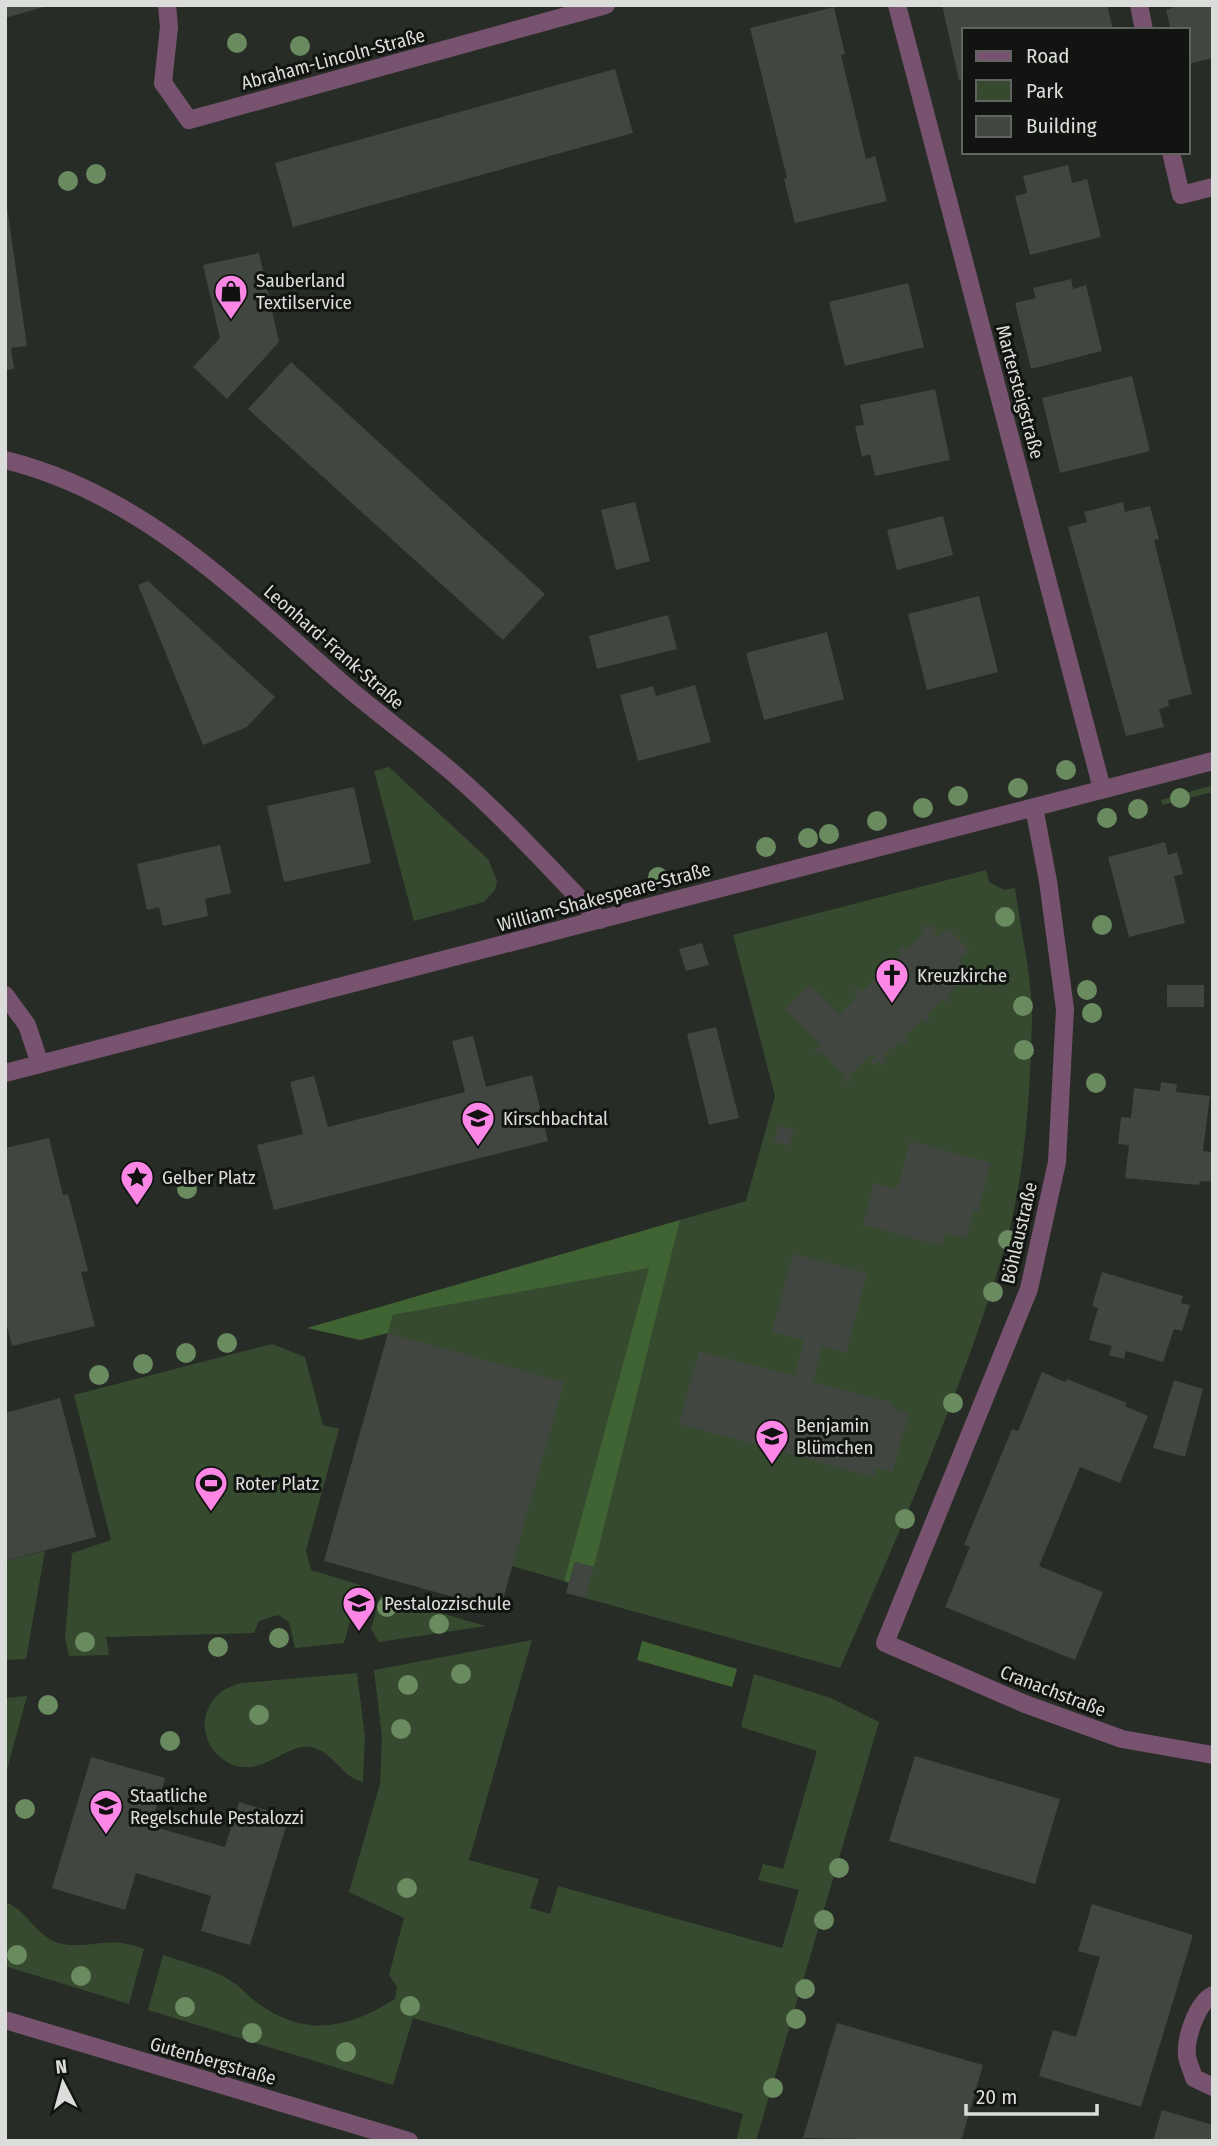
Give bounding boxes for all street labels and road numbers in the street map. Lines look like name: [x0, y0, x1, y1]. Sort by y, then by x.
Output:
street label: Abraham-Lincoln-Straße: [239, 23, 427, 95]
street label: Martersteigstraße: [991, 323, 1049, 461]
street label: Leonhard-Frank-Straße: [259, 580, 409, 714]
street label: William-Shakespeare-Straße: [495, 857, 713, 937]
street label: Böhlaustraße: [996, 1180, 1042, 1286]
street label: Cranachstraße: [997, 1660, 1109, 1722]
street label: Gutenbergstraße: [147, 2032, 279, 2090]

